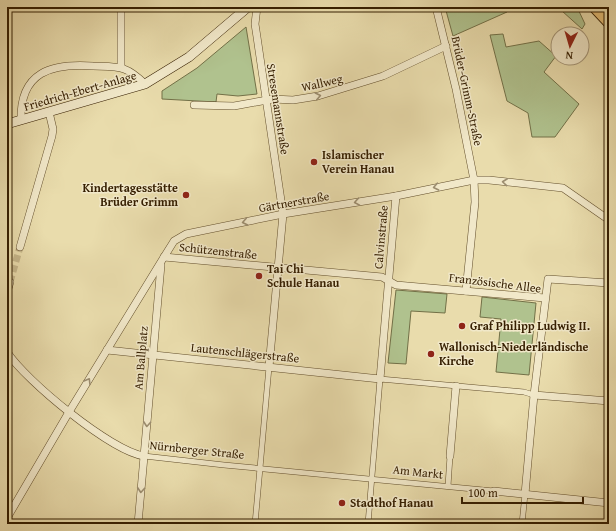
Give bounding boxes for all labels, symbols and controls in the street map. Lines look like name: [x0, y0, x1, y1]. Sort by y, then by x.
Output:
north arrow: [550, 26, 590, 66]
street label: Brüder-Grimm-Straße: [448, 34, 487, 148]
text: N: [564, 48, 573, 64]
street label: Stresemannstraße: [263, 62, 294, 156]
street label: Friedrich-Ebert-Anlage: [22, 66, 138, 115]
street label: Wallweg: [299, 69, 344, 96]
one-way arrow: [315, 92, 322, 100]
place label: Islamischer Verein Hanau: [322, 146, 395, 177]
marker: Islamischer Verein Hanau: [309, 157, 319, 167]
one-way arrow: [502, 178, 508, 187]
place label: Kindertagesstätte Brüder Grimm: [82, 179, 179, 210]
one-way arrow: [433, 183, 439, 191]
street label: Gärtnerstraße: [257, 187, 331, 216]
marker: Kindertagesstätte Brüder Grimm: [181, 190, 191, 200]
one-way arrow: [354, 197, 360, 206]
street label: Calvinstraße: [369, 204, 392, 269]
one-way arrow: [242, 217, 248, 225]
street label: Schützenstraße: [178, 238, 258, 263]
place label: Tai Chi Schule Hanau: [267, 260, 340, 291]
street label: Französische Allee: [448, 268, 543, 297]
marker: Tai Chi Schule Hanau: [254, 271, 264, 281]
place label: Graf Philipp Ludwig II.: [470, 317, 590, 334]
marker: Graf Philipp Ludwig II.: [457, 321, 467, 331]
street label: Am Ballplatz: [129, 325, 152, 391]
street label: Lautenschlägerstraße: [190, 338, 301, 367]
place label: Wallonisch-Niederländische Kirche: [439, 338, 589, 369]
marker: Wallonisch-Niederländische Kirche: [426, 349, 436, 359]
one-way arrow: [83, 378, 91, 385]
one-way arrow: [142, 421, 151, 427]
street label: Nürnberger Straße: [149, 436, 246, 463]
street label: Am Markt: [392, 460, 445, 483]
scale bar: [462, 479, 583, 505]
text: 100 m: [468, 484, 498, 501]
one-way arrow: [137, 487, 146, 493]
place label: Stadthof Hanau: [350, 494, 433, 511]
marker: Stadthof Hanau: [337, 498, 347, 508]

